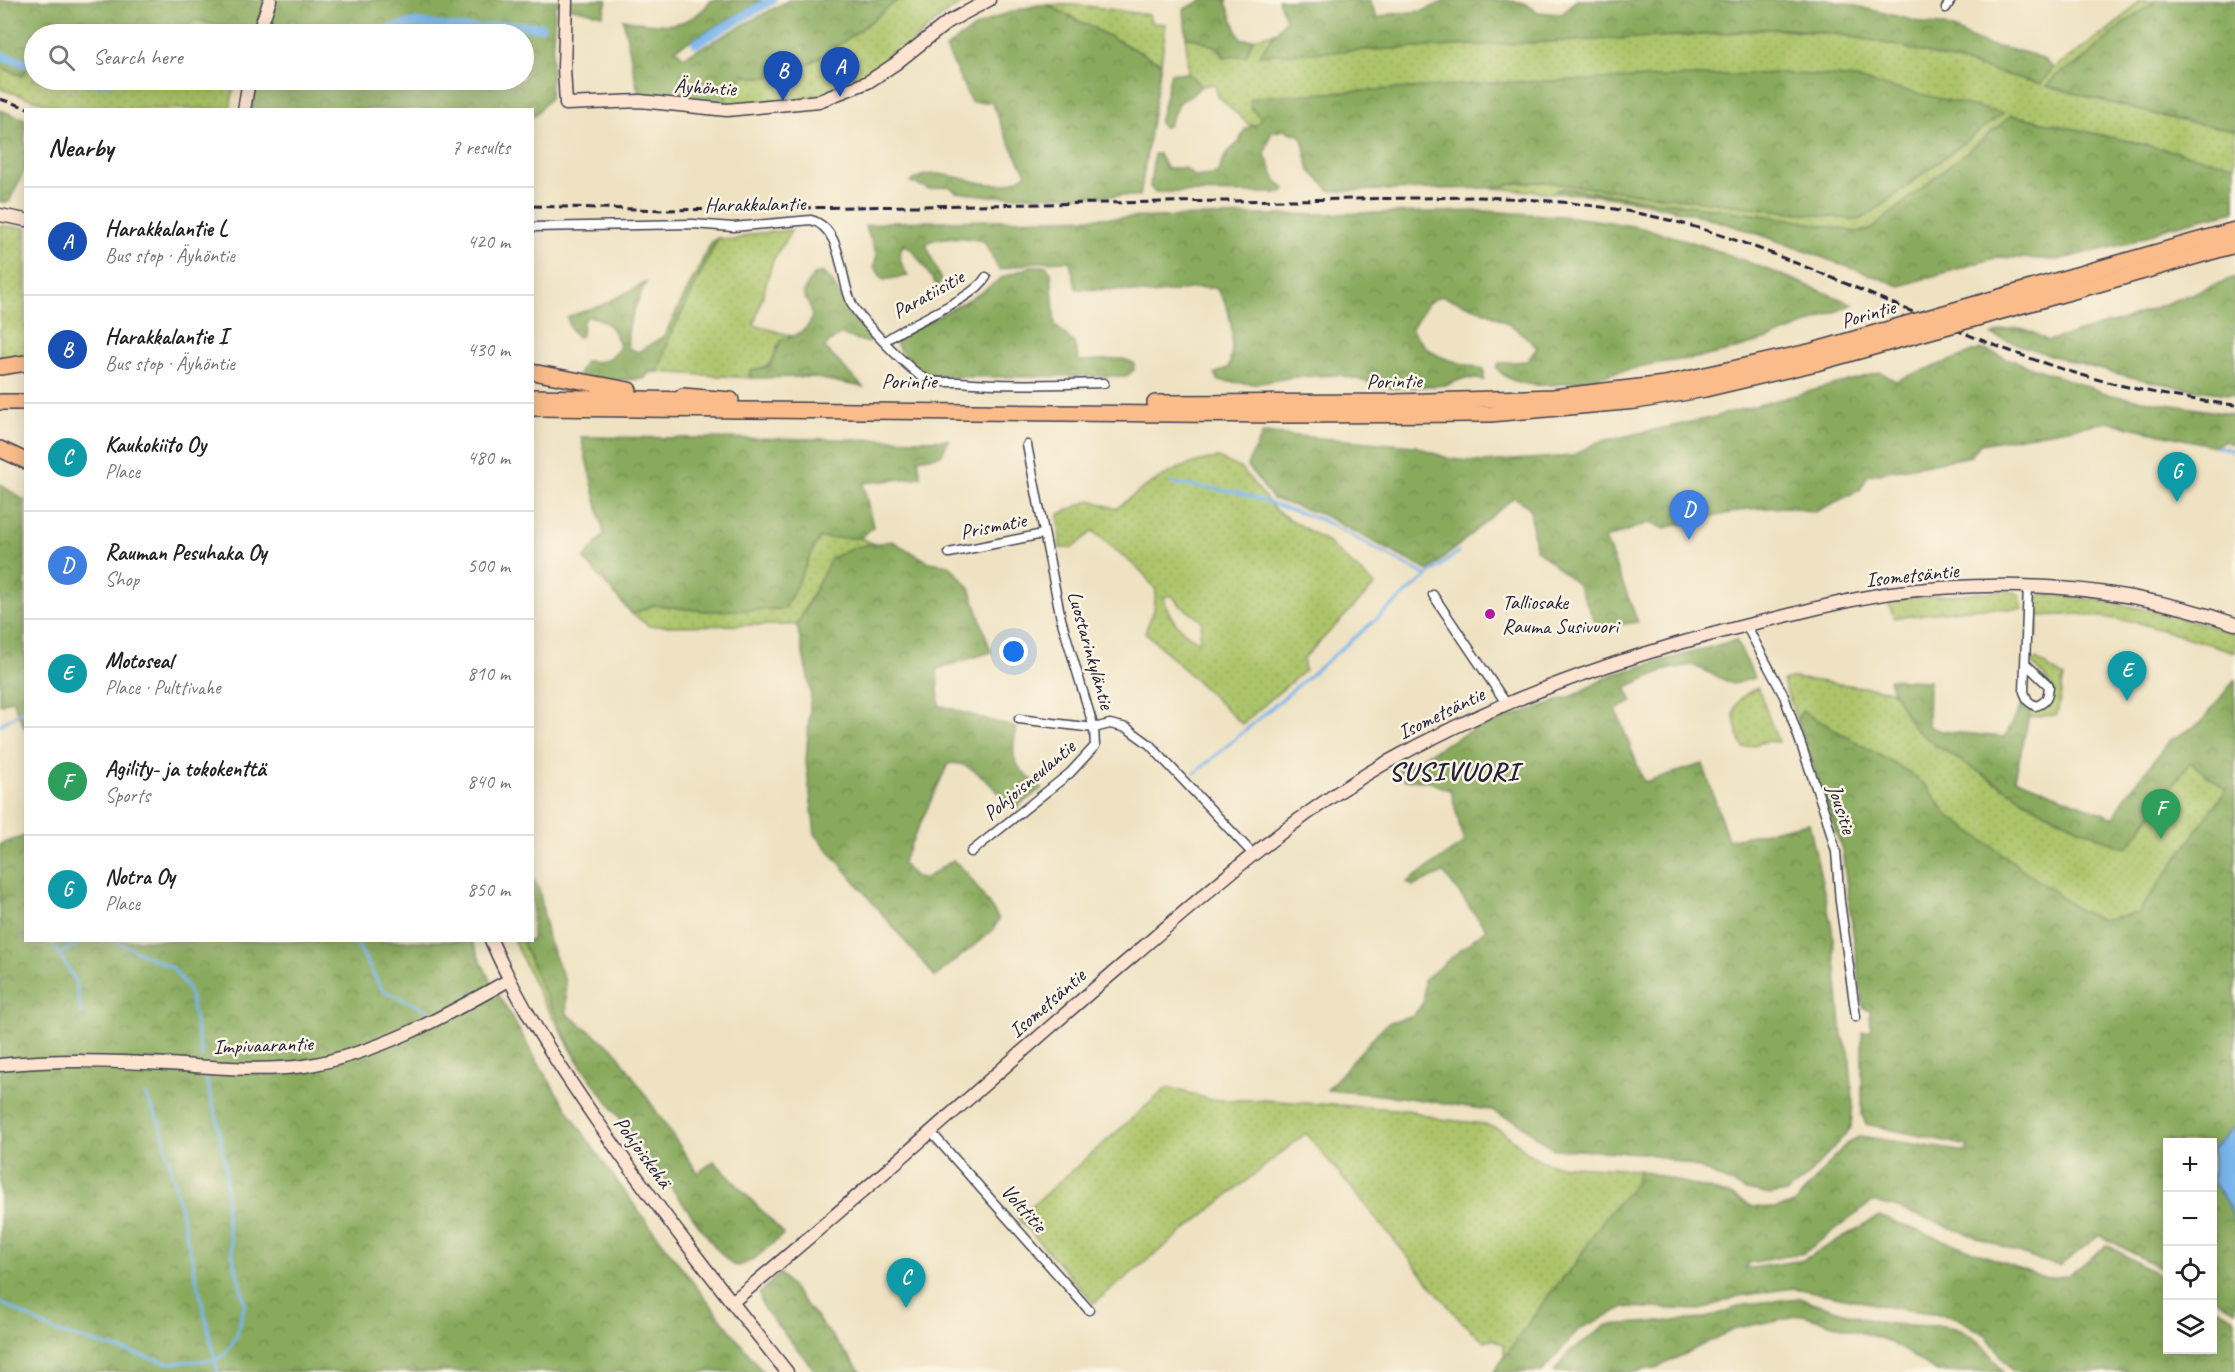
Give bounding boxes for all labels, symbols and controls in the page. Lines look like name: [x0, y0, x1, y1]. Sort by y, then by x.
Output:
search box: [24, 24, 534, 90]
icon: search: [45, 41, 78, 74]
text: Search here: [93, 43, 183, 71]
pin: A: [820, 48, 860, 97]
pin: B: [764, 51, 802, 101]
street label: Äyhöntie: [673, 72, 738, 102]
text: Nearby: [48, 131, 113, 164]
text: 7 results: [451, 135, 510, 160]
street label: Harakkalantie: [704, 190, 807, 218]
text: Harakkalantie L: [105, 215, 228, 243]
text: A: [62, 229, 73, 254]
text: 420 m: [467, 229, 510, 254]
text: Bus stop · Äyhöntie: [105, 243, 235, 268]
street label: Paratiisitie: [888, 263, 970, 324]
street label: Porintie: [1838, 293, 1900, 334]
text: Harakkalantie I: [105, 323, 227, 351]
text: B: [62, 337, 73, 362]
text: 430 m: [467, 337, 510, 362]
text: Bus stop · Äyhöntie: [105, 351, 235, 376]
street label: Porintie: [1366, 367, 1424, 394]
street label: Porintie: [881, 368, 939, 394]
text: Kaukokiito Oy: [105, 431, 206, 459]
text: C: [63, 445, 72, 470]
text: 480 m: [467, 445, 510, 470]
pin: G: [2158, 452, 2196, 502]
text: Place: [105, 459, 140, 484]
pin: D: [1670, 490, 1708, 540]
street label: Prismatie: [958, 506, 1030, 545]
text: Rauman Pesuhaka Oy: [105, 539, 267, 567]
text: D: [62, 553, 73, 578]
text: 500 m: [467, 553, 510, 578]
street label: Isometsäntie: [1864, 557, 1961, 593]
text: Shop: [105, 567, 139, 592]
street label: Luostarinkyläntie: [1062, 588, 1121, 713]
place label: Talliosake Rauma Susivuori: [1502, 589, 1621, 639]
marker: Talliosake Rauma Susivuori: [1483, 607, 1497, 621]
your location: [999, 637, 1028, 666]
text: Motoseal: [105, 647, 173, 675]
pin: E: [2108, 652, 2146, 701]
text: E: [62, 661, 73, 686]
text: 810 m: [467, 661, 510, 686]
text: Place · Pulttivahe: [105, 675, 221, 700]
street label: Isometsäntie: [1394, 680, 1489, 745]
street label: Pohjoisneulantie: [978, 733, 1081, 826]
district label: SUSIVUORI: [1389, 754, 1524, 788]
text: Agility- ja tokokenttä: [105, 755, 266, 783]
text: F: [63, 769, 72, 794]
text: 840 m: [467, 769, 510, 794]
street label: Jousitie: [1822, 780, 1862, 838]
text: Sports: [105, 783, 150, 808]
pin: F: [2142, 790, 2180, 839]
text: Notra Oy: [105, 863, 175, 891]
text: G: [63, 877, 72, 902]
text: 850 m: [467, 877, 510, 902]
text: Place: [105, 891, 140, 916]
street label: Isometsäntie: [1003, 962, 1091, 1043]
street label: Impivaarantie: [213, 1030, 314, 1060]
street label: Pohjoiskehä: [608, 1111, 679, 1194]
map controls: [2163, 1138, 2217, 1354]
button: +: [2163, 1138, 2217, 1192]
street label: Volttitie: [996, 1178, 1054, 1239]
button: −: [2163, 1192, 2217, 1246]
button: locate: [2163, 1246, 2217, 1300]
pin: C: [886, 1258, 926, 1308]
button: layers: [2163, 1300, 2217, 1354]

